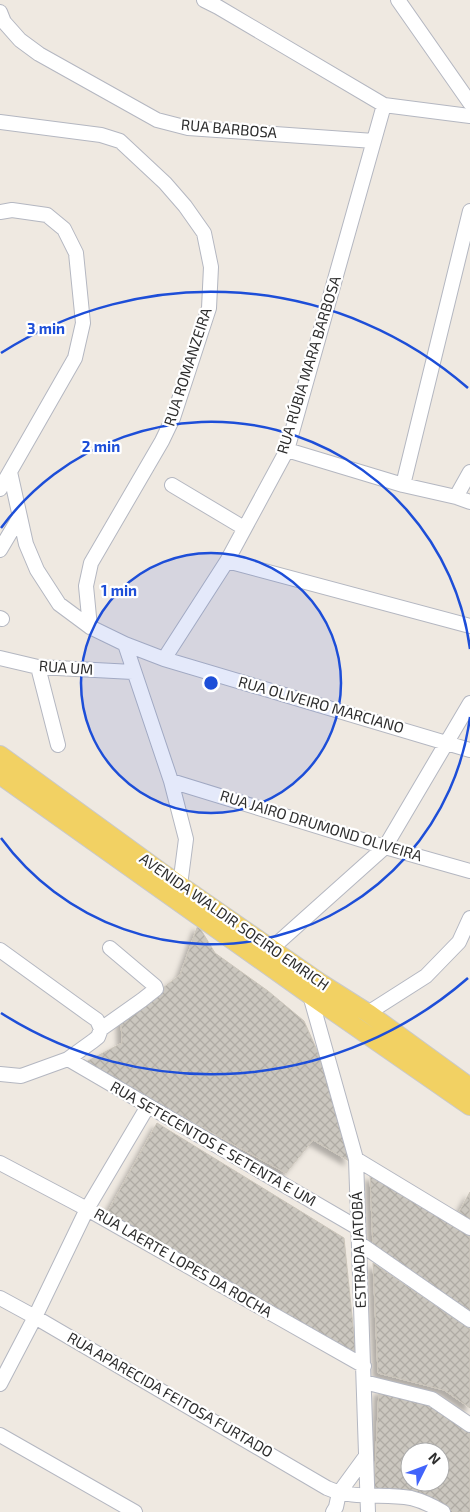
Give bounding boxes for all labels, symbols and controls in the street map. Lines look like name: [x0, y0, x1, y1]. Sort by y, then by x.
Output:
street label: RUA BARBOSA: [180, 115, 279, 141]
street label: RUA RÚBIA MARA BARBOSA: [272, 273, 344, 456]
street label: RUA ROMANZEIRA: [159, 305, 215, 428]
text: 3 min: [27, 319, 65, 337]
text: 2 min: [82, 437, 120, 455]
text: 1 min: [101, 581, 137, 599]
street label: RUA UM: [38, 656, 94, 678]
street label: RUA OLIVEIRO MARCIANO: [236, 672, 406, 736]
centre of rings: [202, 674, 220, 692]
street label: RUA JAIRO DRUMOND OLIVEIRA: [218, 786, 425, 865]
street label: AVENIDA WALDIR SOEIRO EMRICH: [136, 849, 333, 994]
street label: RUA SETECENTOS E SETENTA E UM: [107, 1077, 320, 1210]
street label: ESTRADA JATOBÁ: [347, 1191, 369, 1309]
street label: RUA LAERTE LOPES DA ROCHA: [91, 1204, 276, 1321]
street label: RUA APARECIDA FEITOSA FURTADO: [64, 1328, 277, 1461]
north arrow: [400, 1442, 450, 1492]
text: N: [425, 1449, 445, 1467]

